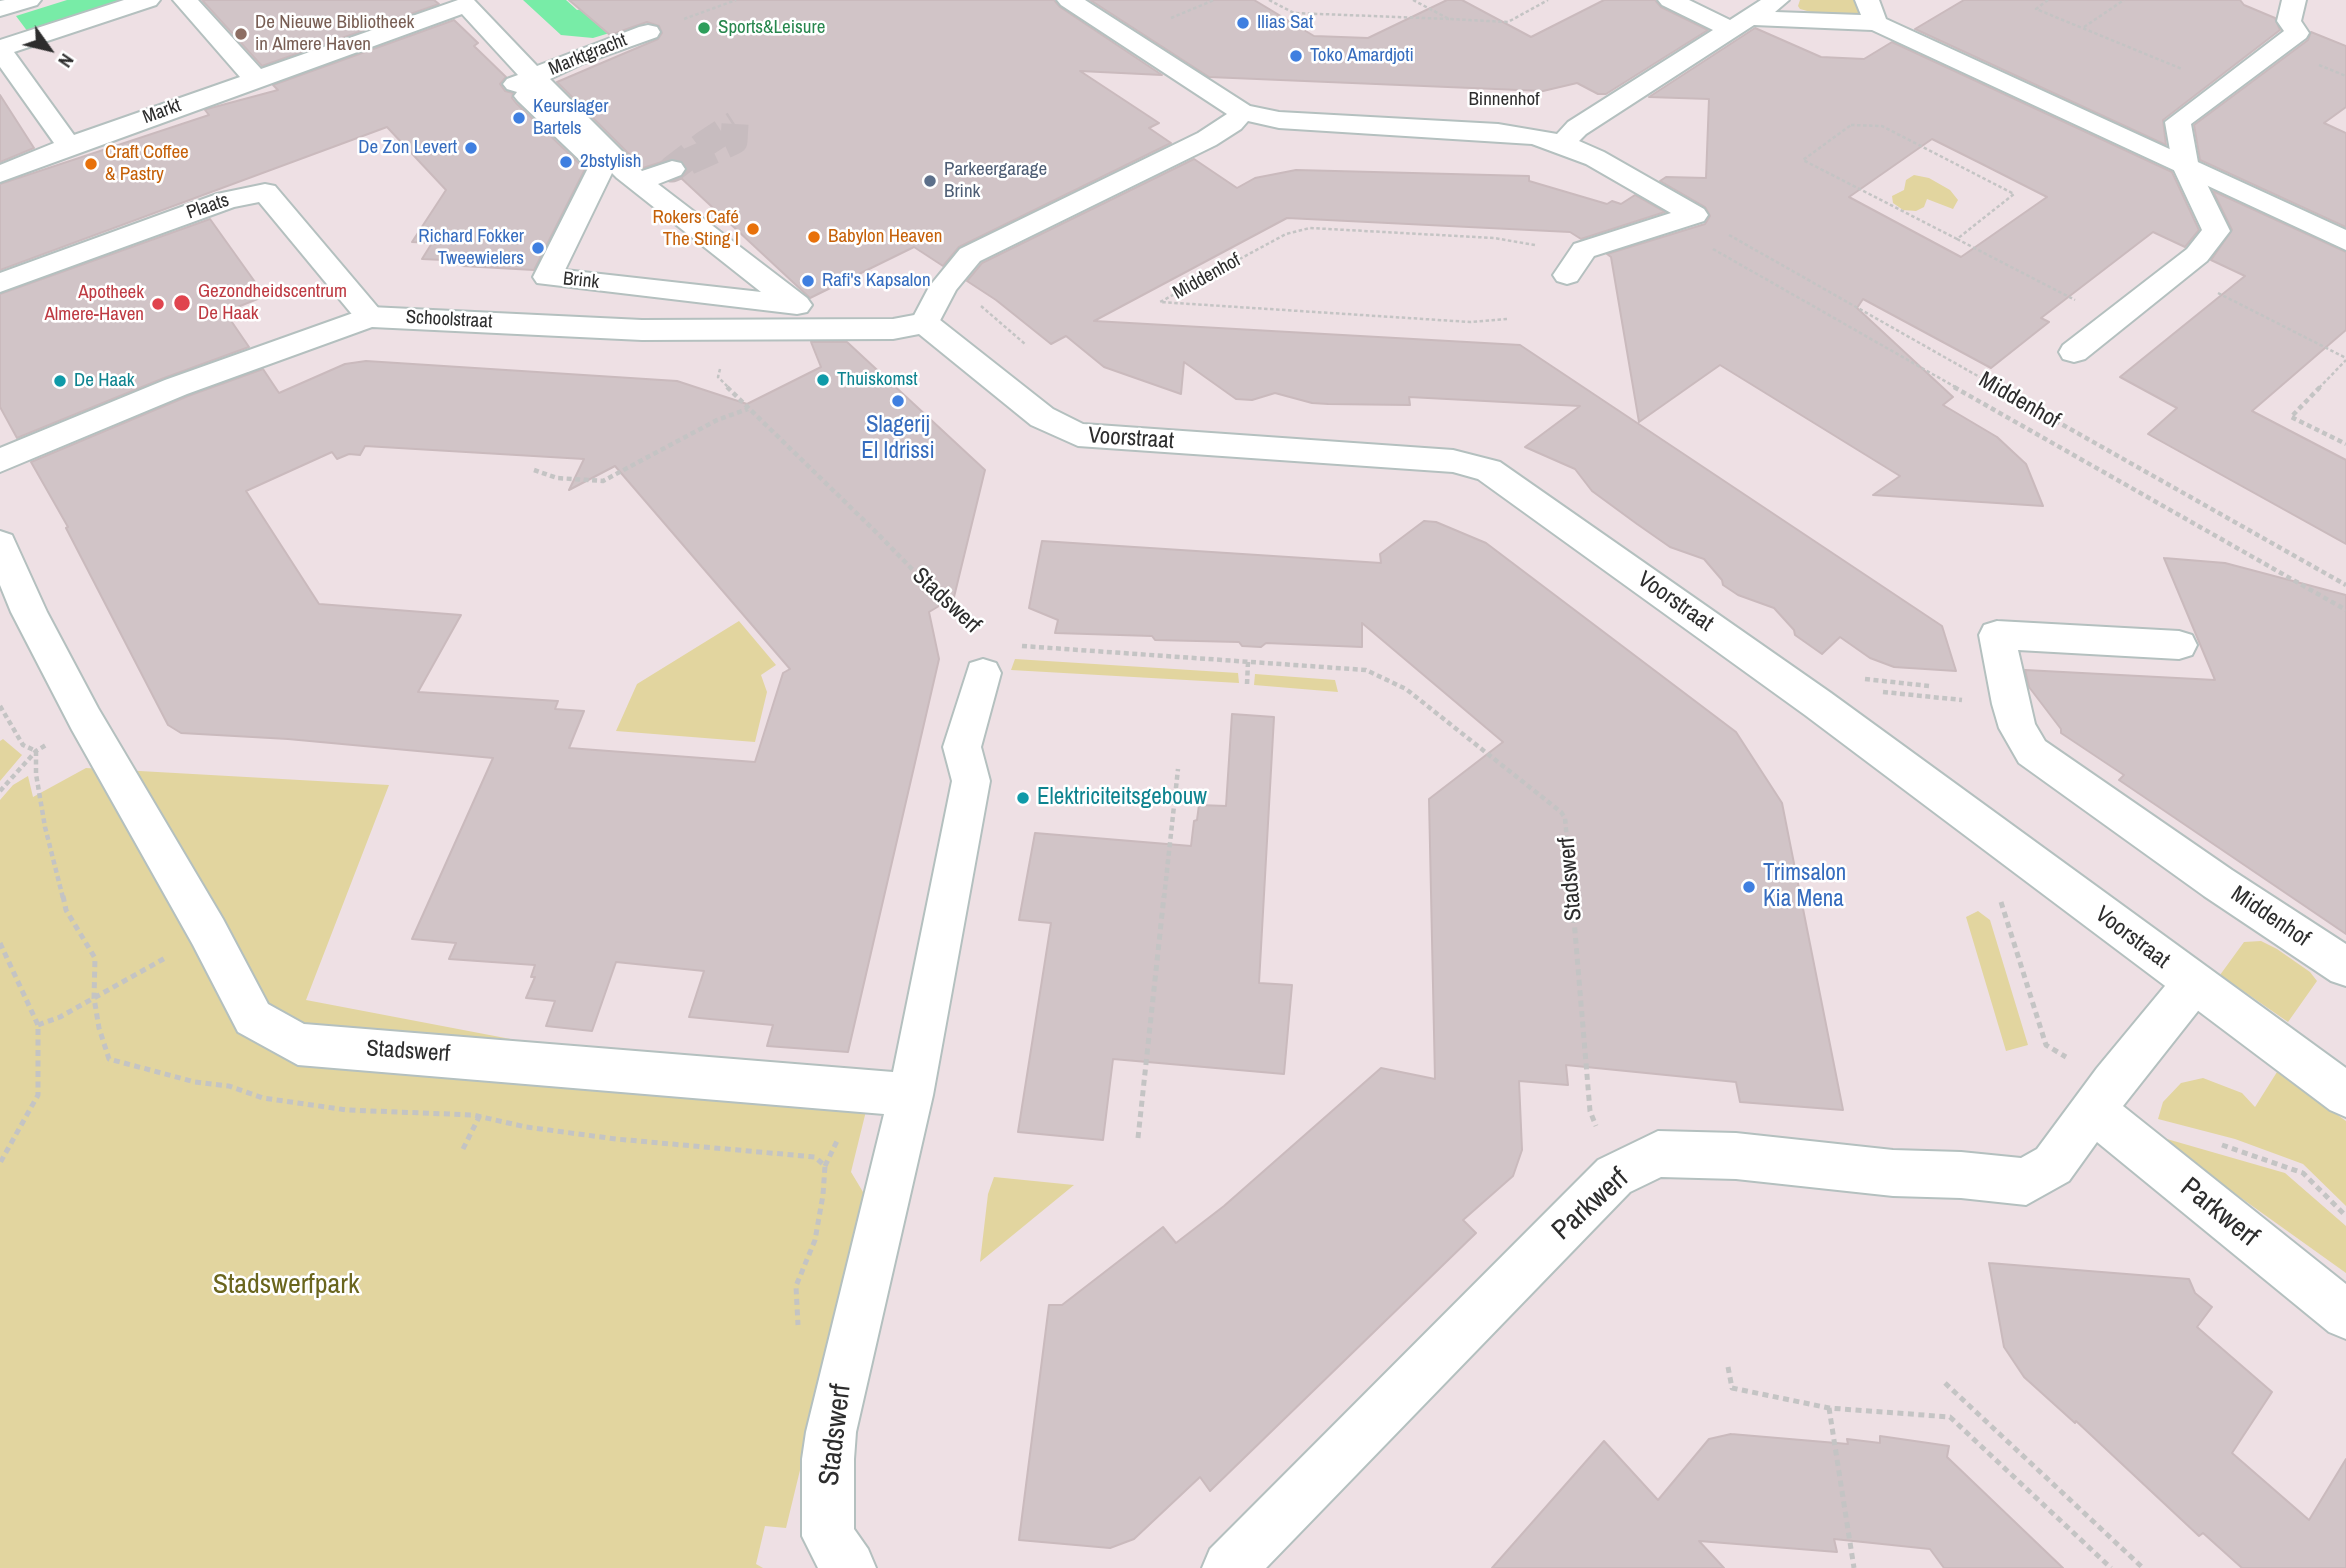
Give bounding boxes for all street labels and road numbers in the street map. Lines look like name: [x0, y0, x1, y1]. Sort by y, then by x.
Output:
street label: Marktgracht: [546, 29, 630, 81]
street label: Binnenhof: [1468, 89, 1540, 111]
street label: Markt: [140, 95, 184, 129]
street label: Plaats: [184, 189, 232, 225]
street label: Middenhof: [1169, 249, 1245, 305]
street label: Brink: [562, 268, 600, 294]
street label: Schoolstraat: [405, 306, 493, 334]
street label: Middenhof: [1974, 367, 2064, 435]
street label: Voorstraat: [1087, 422, 1175, 456]
street label: Stadswerf: [906, 562, 986, 640]
street label: Voorstraat: [1632, 566, 1718, 638]
street label: Stadswerf: [1554, 836, 1588, 922]
street label: Middenhof: [2225, 881, 2315, 953]
street label: Voorstraat: [2089, 901, 2175, 975]
street label: Stadswerf: [365, 1035, 451, 1069]
street label: Parkwerf: [1546, 1162, 1636, 1248]
street label: Parkwerf: [2173, 1171, 2265, 1255]
street label: Stadswerf: [813, 1382, 859, 1488]

